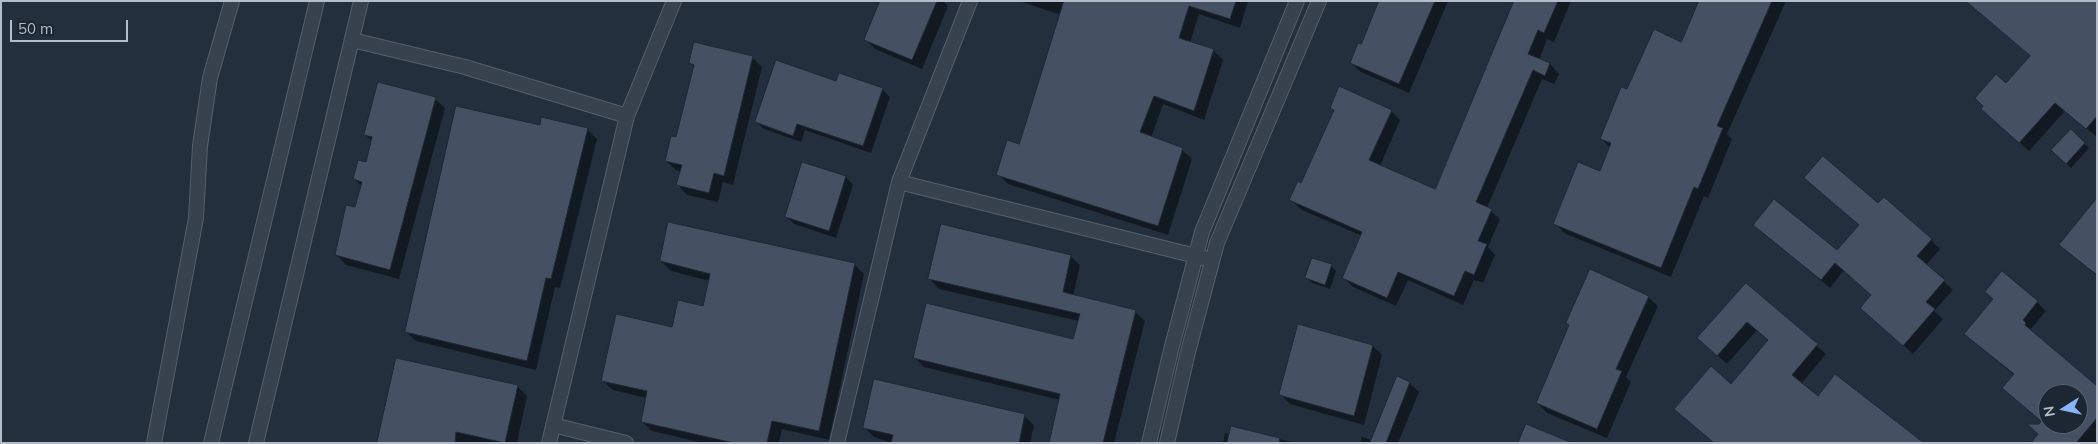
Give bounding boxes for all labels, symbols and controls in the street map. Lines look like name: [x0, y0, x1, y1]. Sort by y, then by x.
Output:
scale bar: [12, 10, 130, 42]
text: 50 m: [18, 19, 53, 38]
north arrow: [2038, 384, 2088, 434]
text: N: [2039, 405, 2059, 418]

